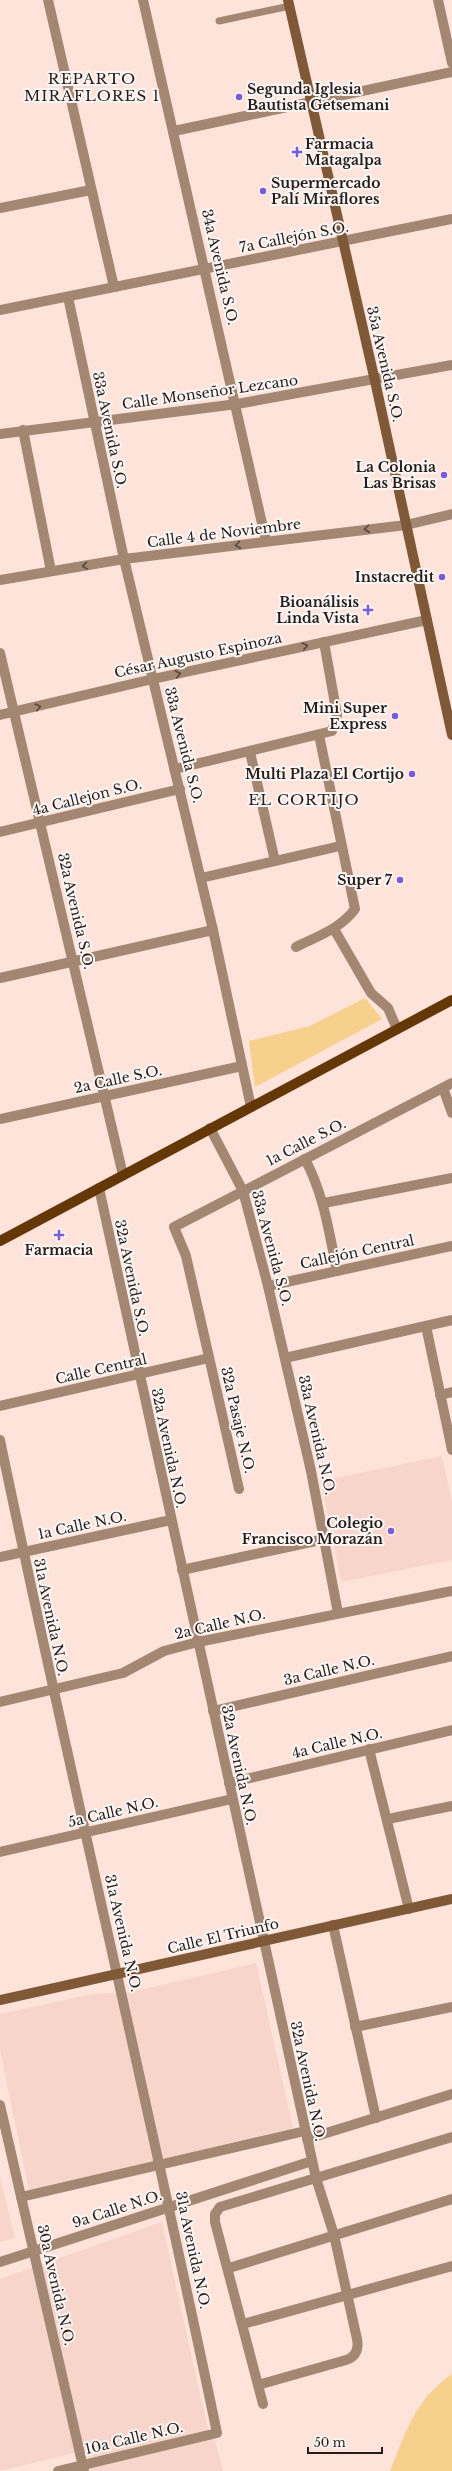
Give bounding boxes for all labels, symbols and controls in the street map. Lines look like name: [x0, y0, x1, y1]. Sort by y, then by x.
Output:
district label: REPARTO MIRAFLORES 1: [24, 69, 160, 105]
place label: Segunda Iglesia Bautista Getsemani: [247, 80, 389, 114]
marker: Segunda Iglesia Bautista Getsemani: [234, 92, 244, 102]
place label: Farmacia Matagalpa: [305, 135, 382, 169]
marker: Farmacia Matagalpa: [292, 147, 302, 157]
place label: Supermercado Palí Miraflores: [271, 174, 381, 208]
marker: Supermercado Palí Miraflores: [258, 186, 268, 196]
street label: 34a Avenida S.O.: [198, 207, 242, 327]
street label: 7a Callejón S.O.: [238, 218, 350, 256]
street label: 35a Avenida S.O.: [363, 304, 407, 424]
street label: 33a Avenida S.O.: [89, 370, 131, 490]
street label: Calle Monseñor Lezcano: [121, 371, 299, 413]
place label: La Colonia Las Brisas: [355, 458, 436, 492]
marker: La Colonia Las Brisas: [439, 470, 449, 480]
street label: Calle 4 de Noviembre: [146, 515, 302, 551]
one-way arrow: [364, 524, 370, 533]
one-way arrow: [235, 540, 241, 549]
one-way arrow: [82, 561, 88, 570]
place label: Instacredit: [355, 568, 435, 586]
marker: Instacredit: [437, 572, 447, 582]
place label: Bioanálisis Linda Vista: [276, 593, 359, 627]
marker: Bioanálisis Linda Vista: [362, 604, 374, 616]
street label: César Augusto Espinoza: [113, 628, 284, 682]
one-way arrow: [302, 643, 308, 651]
one-way arrow: [175, 670, 181, 678]
street label: 33a Avenida S.O.: [161, 685, 207, 805]
place label: Mini Super Express: [303, 699, 387, 733]
one-way arrow: [35, 703, 41, 711]
marker: Mini Super Express: [390, 711, 400, 721]
place label: Multi Plaza El Cortijo: [245, 765, 404, 783]
marker: Multi Plaza El Cortijo: [407, 769, 417, 779]
street label: 4a Callejon S.O.: [31, 775, 143, 819]
district label: EL CORTIJO: [248, 790, 360, 809]
street label: 32a Avenida S.O.: [54, 851, 98, 971]
place label: Super 7: [337, 871, 393, 889]
marker: Super 7: [395, 875, 405, 885]
street label: 2a Calle S.O.: [72, 1061, 164, 1097]
street label: 1a Calle S.O.: [263, 1114, 349, 1170]
street label: 33a Avenida S.O.: [248, 1188, 296, 1308]
street label: 32a Avenida S.O.: [111, 1218, 153, 1338]
marker: Farmacia: [54, 1230, 64, 1240]
street label: Callejón Central: [298, 1231, 416, 1273]
place label: Farmacia: [25, 1241, 93, 1259]
street label: Calle Central: [54, 1350, 149, 1388]
street label: 32a Pasaje N.O.: [217, 1365, 259, 1475]
street label: 33a Avenida N.O.: [294, 1373, 340, 1497]
street label: 32a Avenida N.O.: [147, 1386, 191, 1510]
street label: 1a Calle N.O.: [36, 1507, 128, 1543]
place label: Colegio Francisco Morazán: [242, 1514, 383, 1548]
marker: Colegio Francisco Morazán: [386, 1526, 396, 1536]
street label: 31a Avenida N.O.: [30, 1556, 72, 1678]
street label: 2a Calle N.O.: [173, 1605, 267, 1643]
street label: 3a Calle N.O.: [282, 1651, 376, 1689]
street label: 32a Avenida N.O.: [217, 1703, 261, 1827]
street label: 4a Calle N.O.: [290, 1724, 384, 1762]
street label: 5a Calle N.O.: [66, 1793, 160, 1831]
street label: 31a Avenida N.O.: [101, 1873, 145, 1993]
street label: Calle El Triunfo: [165, 1914, 281, 1958]
street label: 32a Avenida N.O.: [286, 2019, 330, 2143]
street label: 9a Calle N.O.: [70, 2186, 164, 2232]
street label: 31a Avenida N.O.: [172, 2189, 214, 2311]
street label: 30a Avenida N.O.: [33, 2223, 79, 2347]
street label: 10a Calle N.O.: [83, 2418, 185, 2458]
scale bar: [308, 2429, 382, 2455]
text: 50 m: [314, 2435, 346, 2450]

